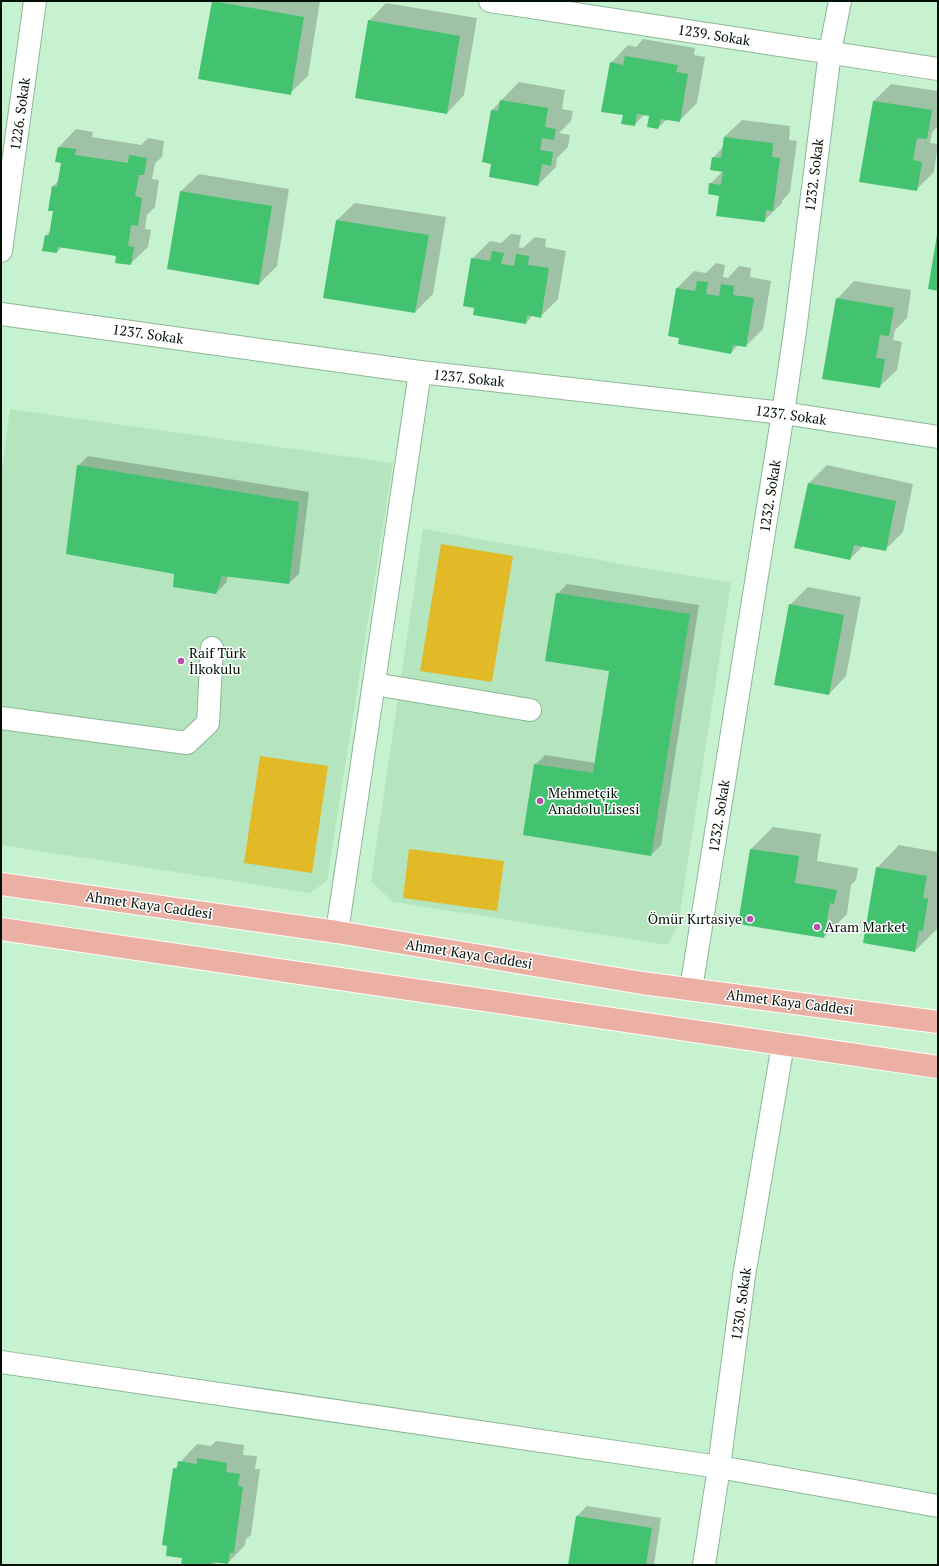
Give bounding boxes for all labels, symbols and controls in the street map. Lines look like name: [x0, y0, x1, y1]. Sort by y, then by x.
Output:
street label: 1239. Sokak: [676, 19, 753, 50]
street label: 1226. Sokak: [5, 76, 34, 152]
street label: 1232. Sokak: [800, 137, 827, 213]
street label: 1237. Sokak: [111, 319, 186, 348]
street label: 1237. Sokak: [432, 364, 507, 391]
street label: 1237. Sokak: [754, 400, 829, 429]
street label: 1232. Sokak: [754, 457, 785, 534]
place label: Raif Türk İlkokulu: [189, 643, 247, 678]
marker: Raif Türk İlkokulu: [176, 656, 186, 666]
street label: 1232. Sokak: [703, 777, 734, 854]
place label: Mehmetçik Anadolu Lisesi: [548, 783, 639, 818]
marker: Mehmetçik Anadolu Lisesi: [535, 796, 545, 806]
street label: Ahmet Kaya Caddesi: [84, 886, 214, 923]
place label: Ömür Kırtasiye: [648, 909, 742, 928]
marker: Ömür Kırtasiye: [745, 914, 755, 924]
place label: Aram Market: [825, 917, 907, 936]
marker: Aram Market: [812, 922, 822, 932]
street label: Ahmet Kaya Caddesi: [404, 934, 534, 973]
street label: Ahmet Kaya Caddesi: [725, 984, 855, 1019]
street label: 1230. Sokak: [726, 1266, 755, 1342]

